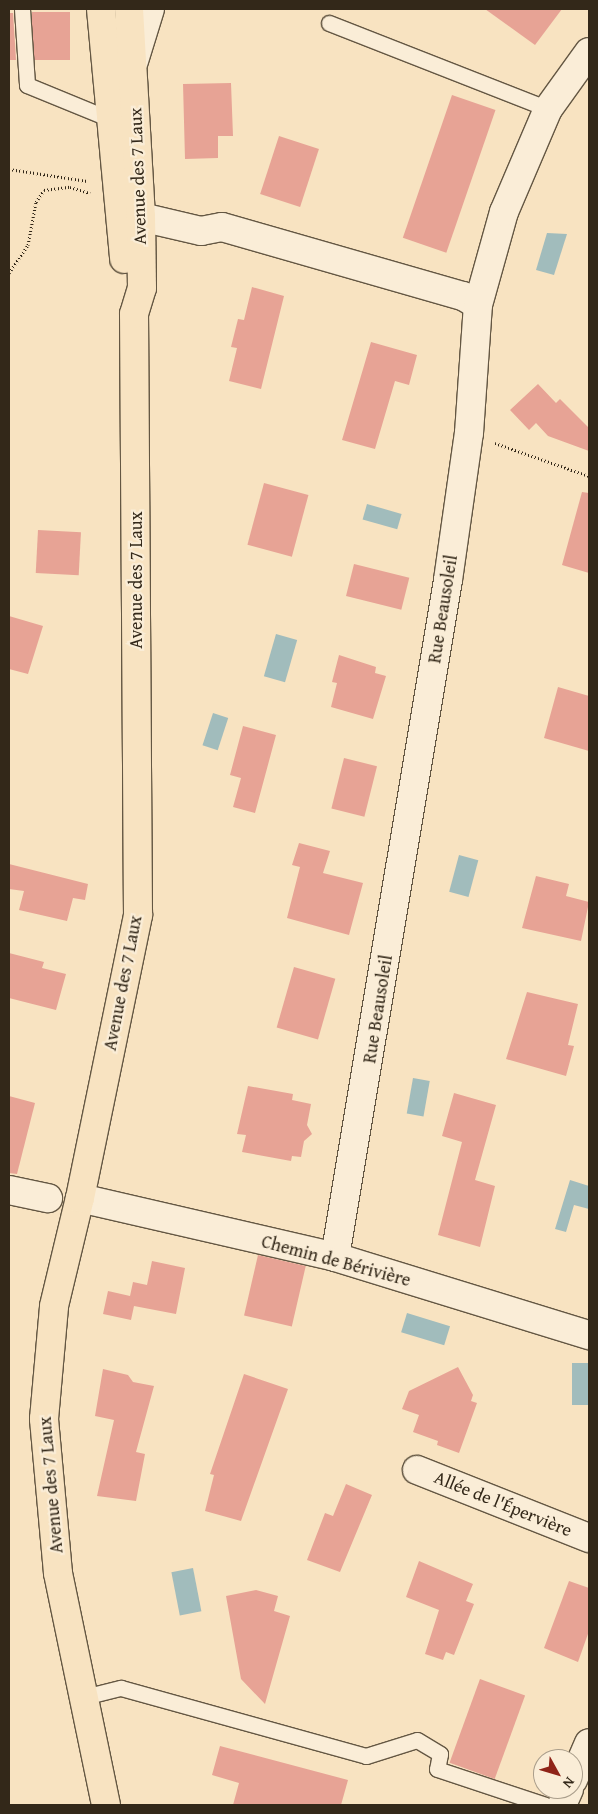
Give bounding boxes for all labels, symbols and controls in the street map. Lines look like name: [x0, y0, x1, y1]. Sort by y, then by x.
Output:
street label: Avenue des 7 Laux: [125, 107, 151, 245]
street label: Avenue des 7 Laux: [125, 511, 147, 649]
street label: Rue Beausoleil: [424, 553, 462, 665]
street label: Avenue des 7 Laux: [99, 914, 147, 1052]
street label: Rue Beausoleil: [359, 953, 397, 1065]
street label: Chemin de Bérivière: [259, 1231, 413, 1291]
street label: Avenue des 7 Laux: [34, 1416, 68, 1554]
street label: Allée de l'Épervière: [431, 1467, 575, 1541]
north arrow: [533, 1749, 583, 1799]
text: N: [558, 1773, 580, 1793]

